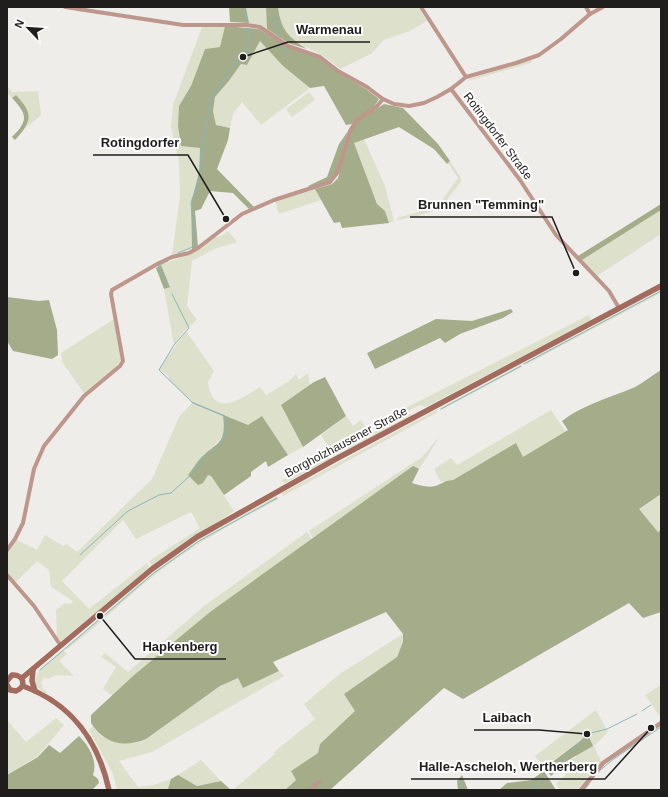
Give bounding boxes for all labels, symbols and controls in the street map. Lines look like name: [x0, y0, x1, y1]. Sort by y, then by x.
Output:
north arrow: [8, 8, 48, 48]
callout: Warmenau: [288, 17, 370, 42]
text: N: [12, 18, 26, 30]
text: Warmenau: [296, 22, 362, 37]
street label: Rotingdorfer Straße: [461, 90, 535, 183]
callout: Rotingdorfer: [93, 130, 188, 155]
text: Rotingdorfer: [101, 135, 179, 150]
callout: Brunnen "Temming": [410, 192, 552, 217]
text: Brunnen "Temming": [418, 197, 544, 212]
street label: Borgholzhausener Straße: [282, 404, 410, 480]
callout: Hapkenberg: [135, 634, 226, 659]
text: Hapkenberg: [142, 639, 218, 654]
callout: Laibach: [474, 705, 539, 730]
text: Laibach: [482, 710, 532, 725]
callout: Halle-Ascheloh, Wertherberg: [411, 754, 605, 779]
text: Halle-Ascheloh, Wertherberg: [419, 759, 597, 774]

